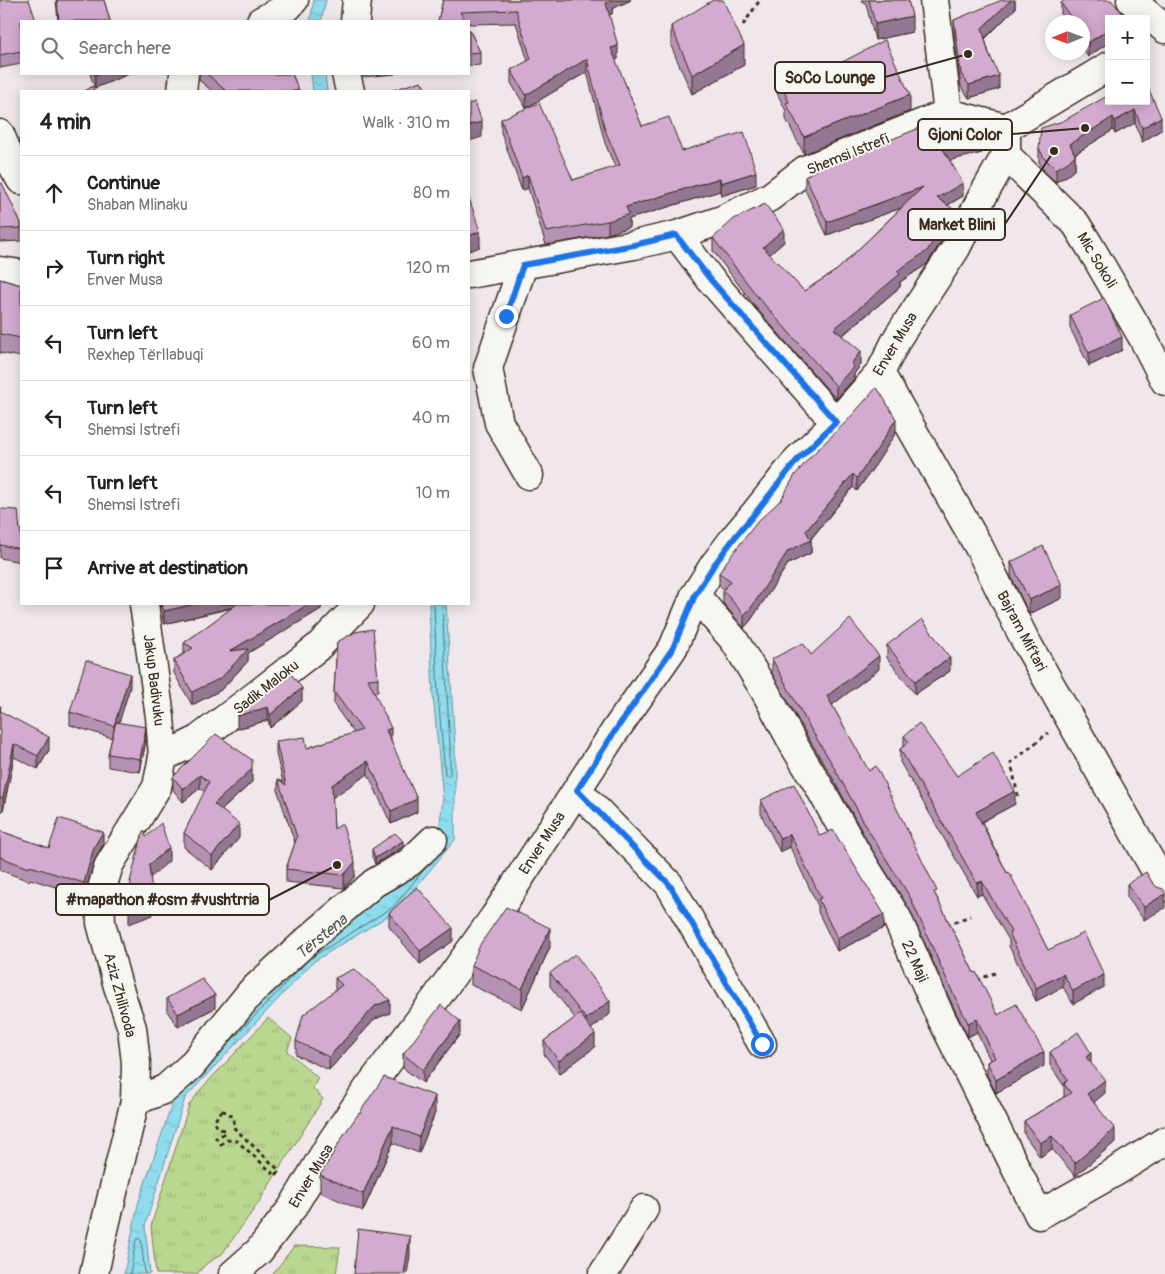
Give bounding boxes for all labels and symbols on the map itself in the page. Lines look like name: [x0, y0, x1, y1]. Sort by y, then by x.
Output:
north arrow: [1045, 15, 1090, 60]
callout: SoCo Lounge: [775, 62, 885, 93]
text: SoCo Lounge: [785, 68, 876, 88]
callout: Gjoni Color: [918, 119, 1012, 150]
text: Gjoni Color: [928, 125, 1003, 145]
street label: Shemsi Istrefi: [804, 129, 892, 180]
callout: Market Blini: [908, 209, 1005, 240]
text: Market Blini: [919, 215, 995, 235]
street label: Mic Sokoli: [1073, 229, 1121, 292]
route end: [495, 305, 518, 328]
street label: Enver Musa: [869, 309, 922, 380]
street label: Bajram Miftari: [992, 588, 1051, 675]
street label: Jakup Badivuku: [138, 633, 169, 727]
street label: Sadik Maloku: [230, 656, 303, 719]
street label: Enver Musa: [515, 808, 570, 878]
callout: #mapathon #osm #vushtrria: [56, 884, 269, 915]
text: #mapathon #osm #vushtrria: [66, 890, 260, 910]
water label: Tërstena: [292, 909, 353, 964]
street label: 22 Maji: [897, 937, 932, 985]
street label: Aziz Zhilivoda: [99, 951, 140, 1040]
route start: [751, 1033, 774, 1056]
street label: Enver Musa: [285, 1141, 338, 1212]

